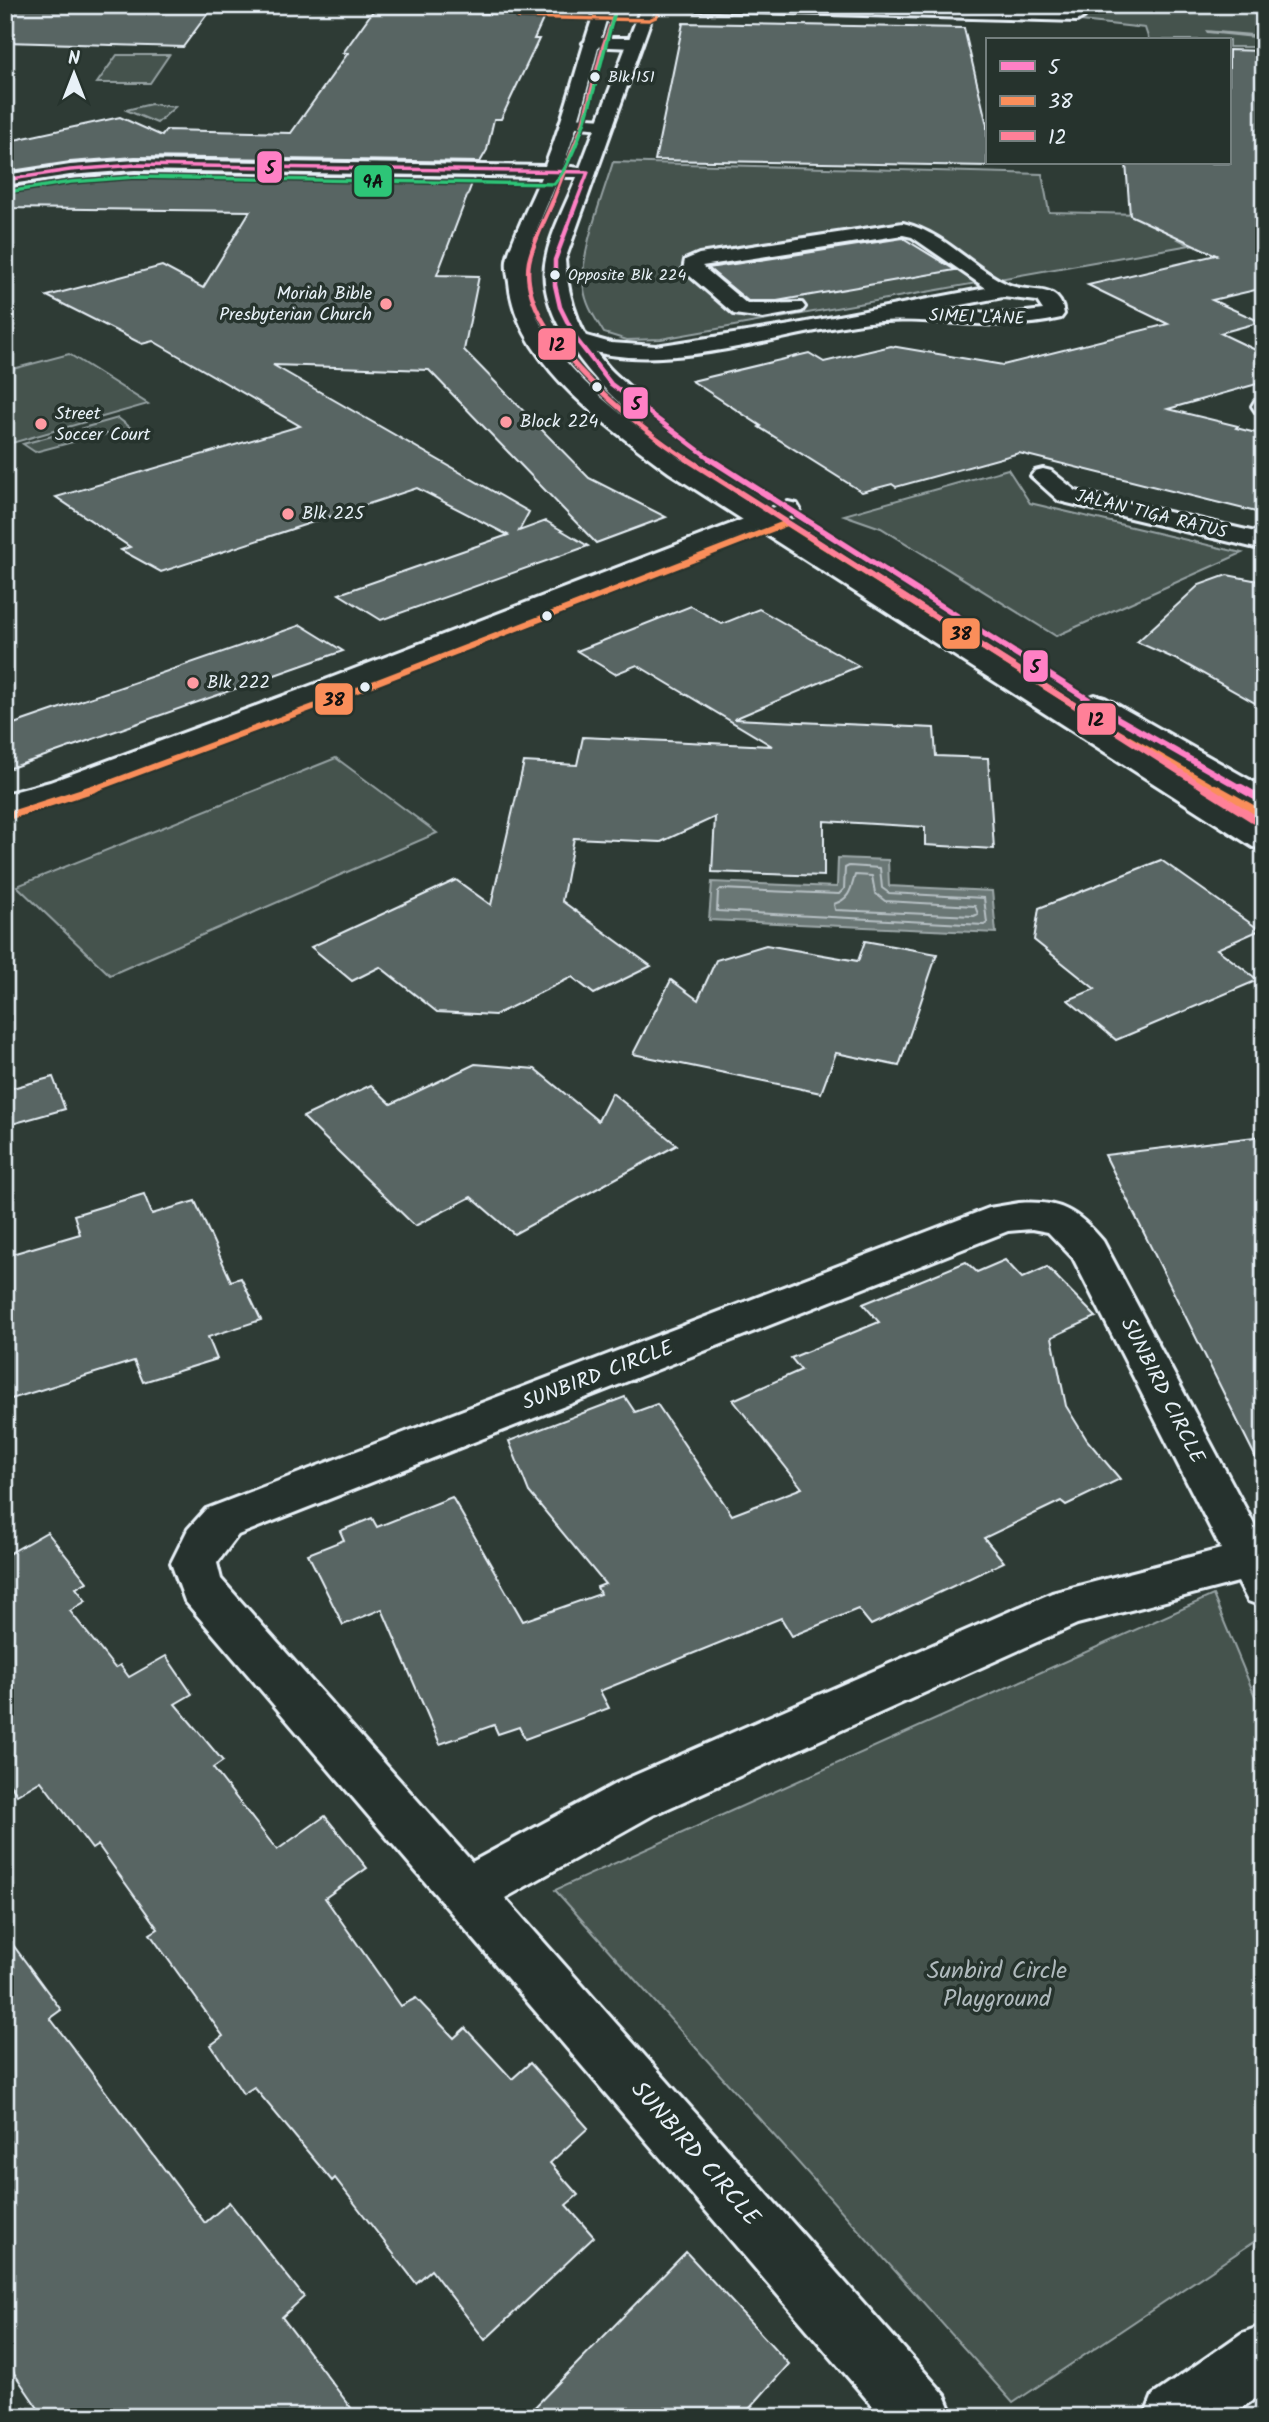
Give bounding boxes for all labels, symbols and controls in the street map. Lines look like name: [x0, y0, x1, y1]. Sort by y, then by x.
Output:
north arrow: [38, 38, 108, 108]
legend: [986, 38, 1230, 164]
text: N: [68, 44, 80, 74]
text: 5: [1048, 52, 1061, 85]
place label: Blk 151: [608, 65, 655, 90]
marker: Blk 151: [588, 70, 602, 84]
text: 38: [1048, 86, 1073, 119]
text: 12: [1048, 122, 1067, 155]
line badge: 5: [256, 150, 283, 184]
text: 5: [264, 154, 276, 184]
line badge: 9A: [353, 164, 393, 198]
text: 9A: [362, 168, 384, 198]
place label: Opposite Blk 224: [568, 263, 686, 288]
marker: Opposite Blk 224: [548, 268, 562, 282]
place label: Moriah Bible Presbyterian Church: [219, 280, 372, 330]
marker: Moriah Bible Presbyterian Church: [378, 296, 394, 312]
street label: SIMEI LANE: [928, 302, 1026, 334]
line badge: 12: [537, 327, 577, 361]
text: 12: [549, 331, 565, 361]
unlabelled marker: [590, 380, 604, 394]
line badge: 5: [622, 386, 649, 420]
text: 5: [630, 390, 642, 420]
place label: Street Soccer Court: [55, 400, 152, 450]
place label: Block 224: [520, 408, 599, 437]
marker: Block 224: [498, 414, 514, 430]
marker: Street Soccer Court: [33, 416, 49, 432]
street label: JALAN TIGA RATUS: [1072, 482, 1230, 548]
place label: Blk 225: [302, 500, 365, 529]
marker: Blk 225: [280, 506, 296, 522]
unlabelled marker: [540, 609, 554, 623]
line badge: 38: [941, 617, 981, 650]
text: 38: [949, 620, 973, 650]
line badge: 5: [1022, 649, 1049, 683]
text: 5: [1029, 653, 1041, 683]
place label: Blk 222: [207, 669, 270, 698]
marker: Blk 222: [185, 675, 201, 691]
unlabelled marker: [358, 680, 372, 694]
line badge: 38: [314, 682, 354, 716]
text: 38: [322, 686, 346, 716]
line badge: 12: [1076, 702, 1117, 736]
text: 12: [1088, 706, 1104, 736]
street label: SUNBIRD CIRCLE: [1111, 1312, 1213, 1470]
street label: SUNBIRD CIRCLE: [518, 1332, 679, 1420]
park label: Sunbird Circle Playground: [927, 1952, 1067, 2019]
street label: SUNBIRD CIRCLE: [620, 2072, 770, 2236]

